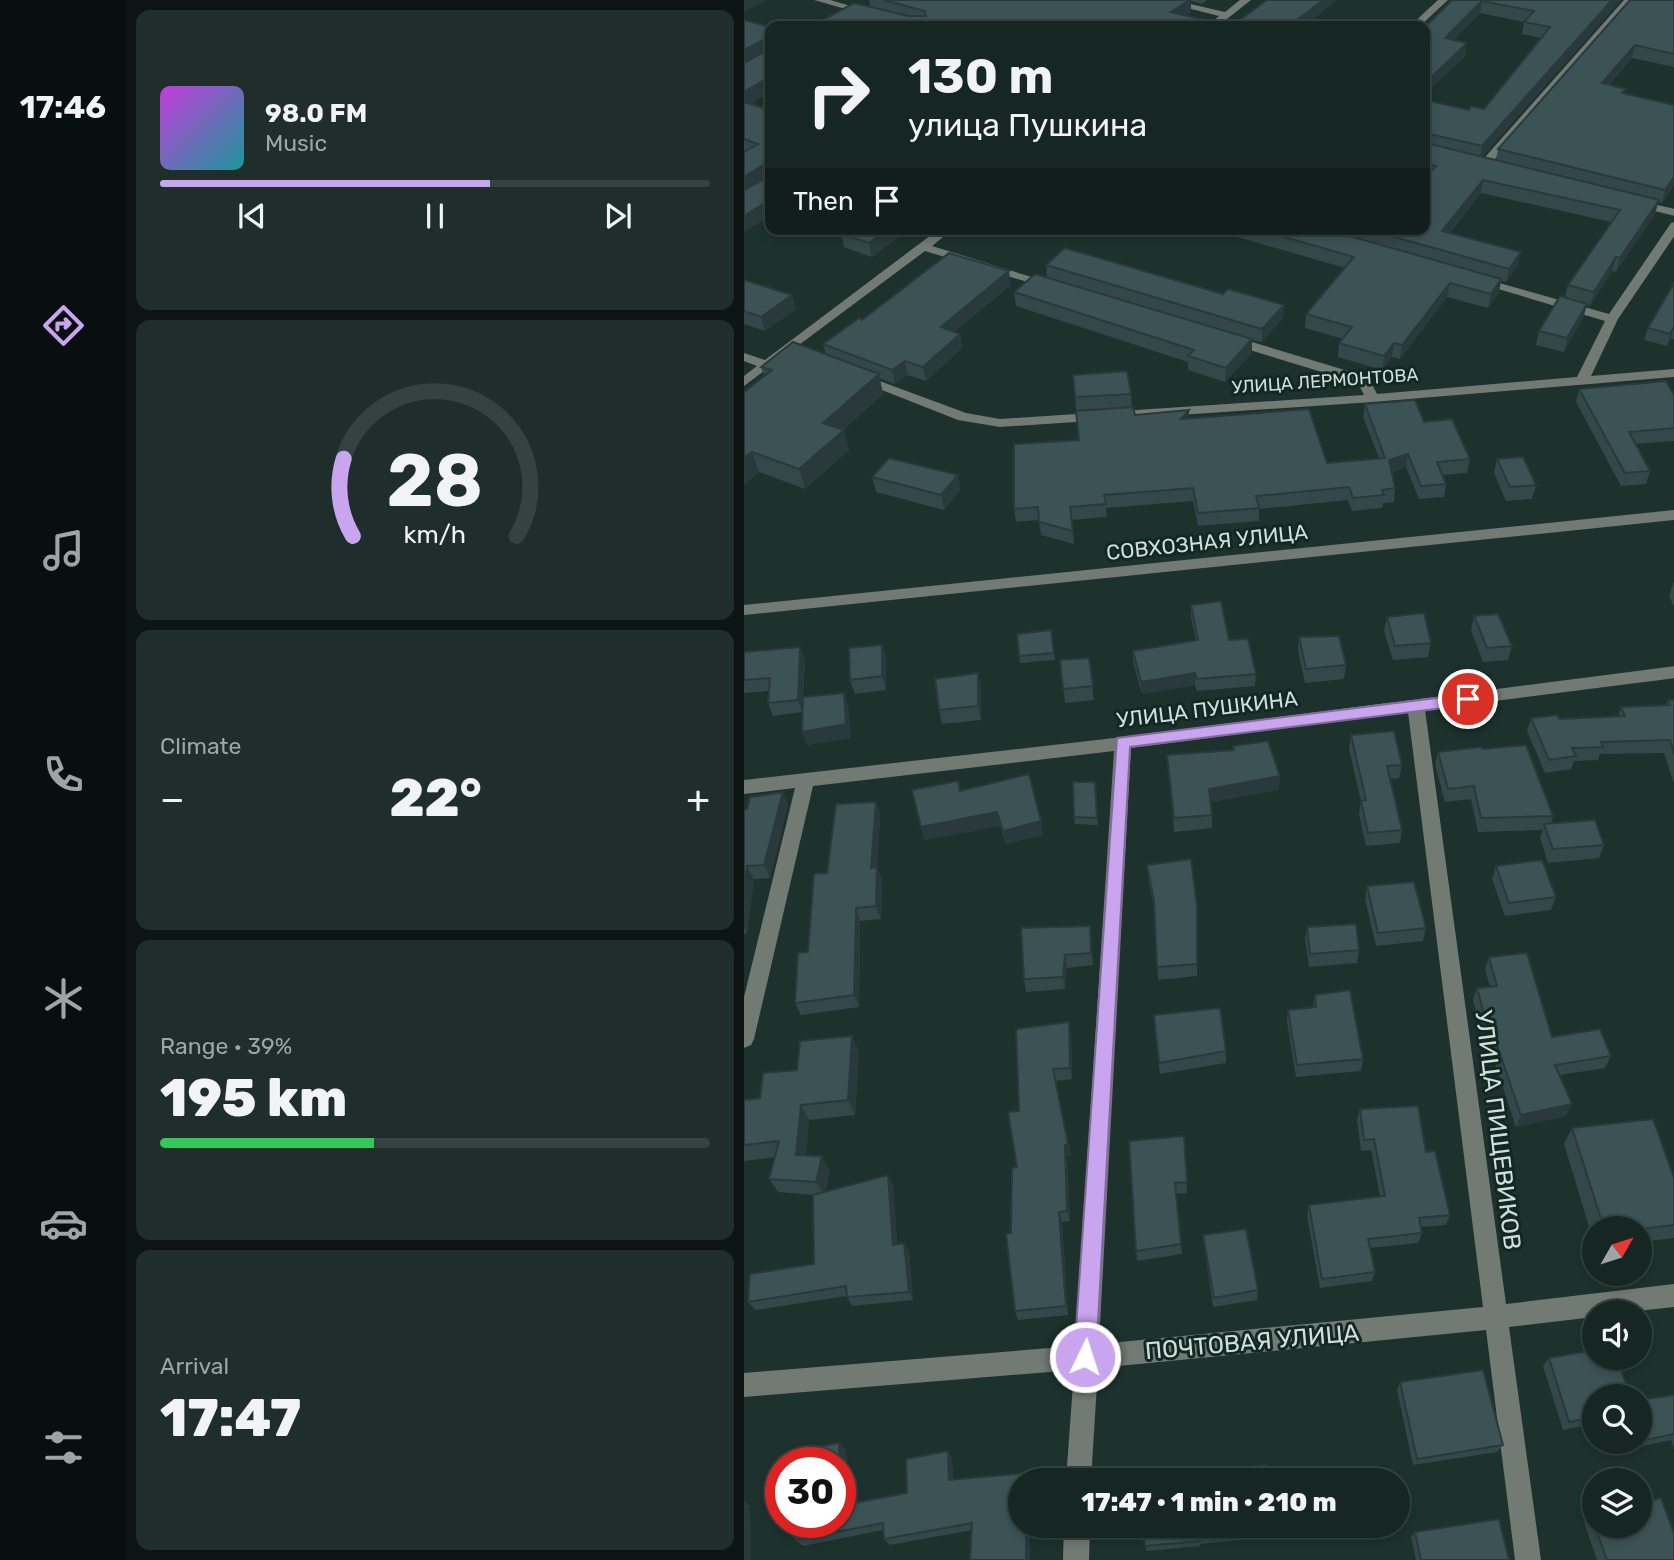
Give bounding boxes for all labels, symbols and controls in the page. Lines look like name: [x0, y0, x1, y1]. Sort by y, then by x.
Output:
text: 130 m: [908, 47, 1053, 105]
icon: right: [793, 49, 884, 140]
text: 17:46: [20, 88, 106, 126]
text: 98.0 FM: [265, 98, 367, 129]
text: улица Пушкина: [908, 106, 1147, 144]
text: Music: [265, 129, 327, 157]
icon: arrive: [868, 182, 906, 220]
text: Then: [793, 186, 854, 217]
icon: previous: [233, 197, 271, 235]
icon: pause: [416, 197, 454, 235]
icon: next: [599, 197, 637, 235]
icon: directions: [39, 301, 88, 350]
street label: УЛИЦА ЛЕРМОНТОВА: [1231, 364, 1419, 398]
text: 28: [387, 438, 483, 524]
street label: СОВХОЗНАЯ УЛИЦА: [1105, 519, 1309, 565]
text: km/h: [404, 520, 466, 549]
icon: music: [39, 526, 88, 575]
pin: [1438, 669, 1498, 729]
icon: arrive: [1449, 680, 1487, 718]
street label: УЛИЦА ПУШКИНА: [1115, 685, 1299, 733]
text: Climate: [160, 732, 241, 760]
icon: phone: [39, 750, 88, 799]
text: 22°: [389, 767, 482, 829]
text: −: [160, 776, 185, 822]
text: +: [686, 776, 710, 822]
icon: climate: [39, 974, 88, 1023]
street label: УЛИЦА ПИЩЕВИКОВ: [1469, 1009, 1527, 1251]
text: Range · 39%: [160, 1032, 292, 1060]
text: 195 km: [160, 1067, 347, 1129]
icon: car: [39, 1199, 88, 1248]
north arrow: [1582, 1216, 1652, 1286]
map controls: [1582, 1216, 1652, 1538]
button: sound: [1582, 1300, 1652, 1370]
street label: ПОЧТОВАЯ УЛИЦА: [1144, 1319, 1360, 1365]
position arrow: [1048, 1320, 1122, 1394]
text: Arrival: [160, 1352, 229, 1380]
button: search: [1582, 1384, 1652, 1454]
text: 17:47: [160, 1387, 301, 1449]
icon: filters: [39, 1423, 88, 1472]
speed limit sign: 30: [765, 1447, 856, 1538]
button: layers: [1582, 1468, 1652, 1538]
text: 17:47 · 1 min · 210 m: [1081, 1487, 1337, 1518]

